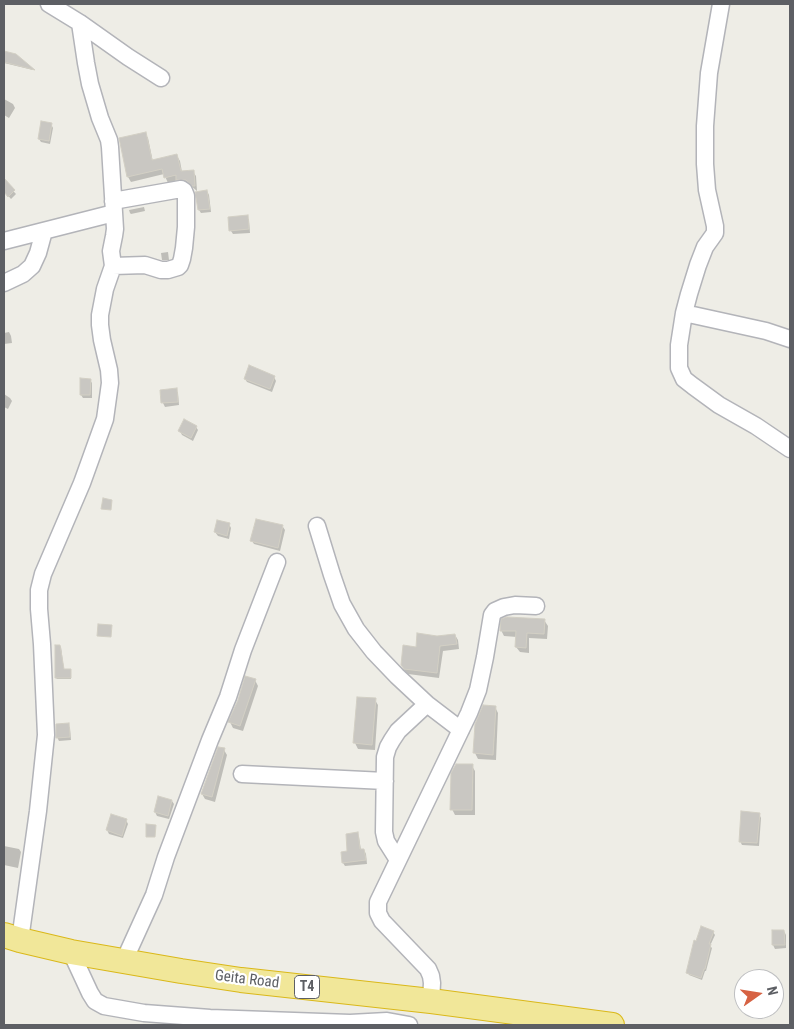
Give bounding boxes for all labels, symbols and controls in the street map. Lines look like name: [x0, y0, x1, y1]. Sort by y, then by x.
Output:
street label: Geita Road: [214, 967, 280, 993]
north arrow: [734, 969, 784, 1019]
road number: T4: [294, 976, 320, 999]
text: N: [764, 985, 781, 997]

